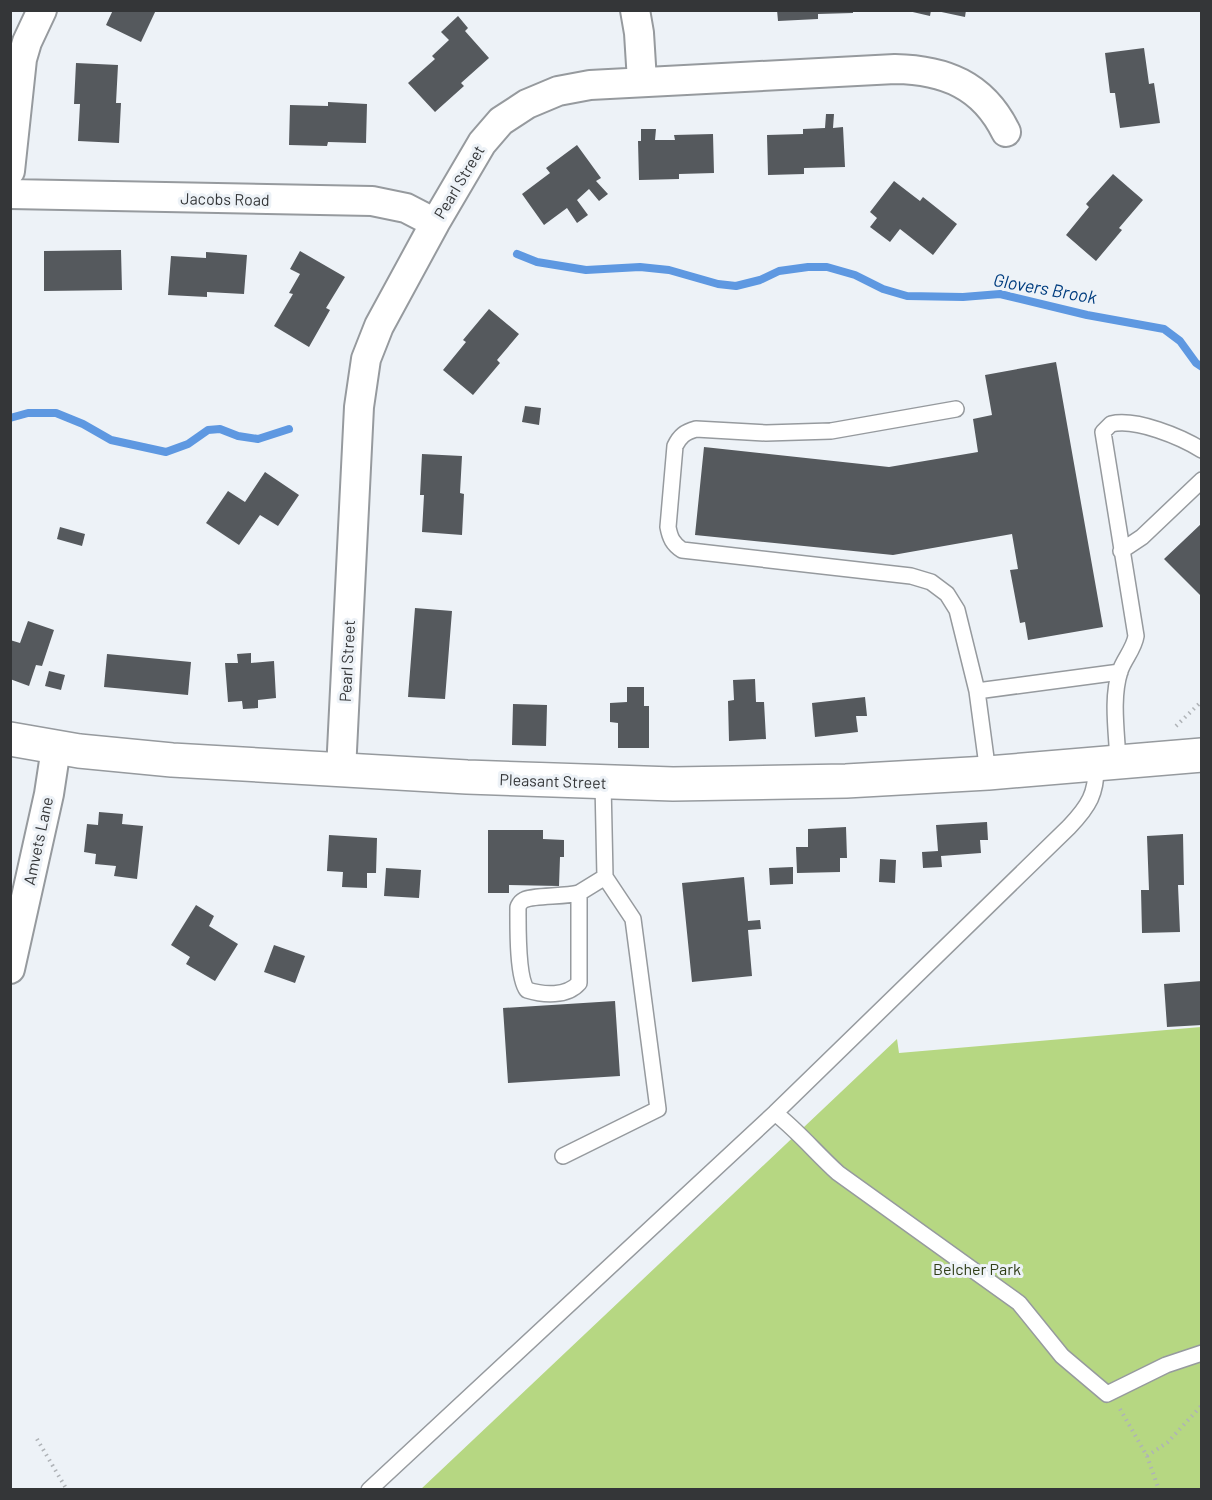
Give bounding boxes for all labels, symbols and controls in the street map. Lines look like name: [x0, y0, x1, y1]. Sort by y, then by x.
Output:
street label: Pearl Street: [429, 142, 488, 222]
street label: Jacobs Road: [180, 188, 270, 209]
water label: Glovers Brook: [992, 268, 1099, 308]
street label: Pearl Street: [335, 619, 358, 703]
street label: Pleasant Street: [499, 769, 607, 792]
street label: Amvets Lane: [19, 795, 56, 887]
park label: Belcher Park: [933, 1259, 1021, 1278]

